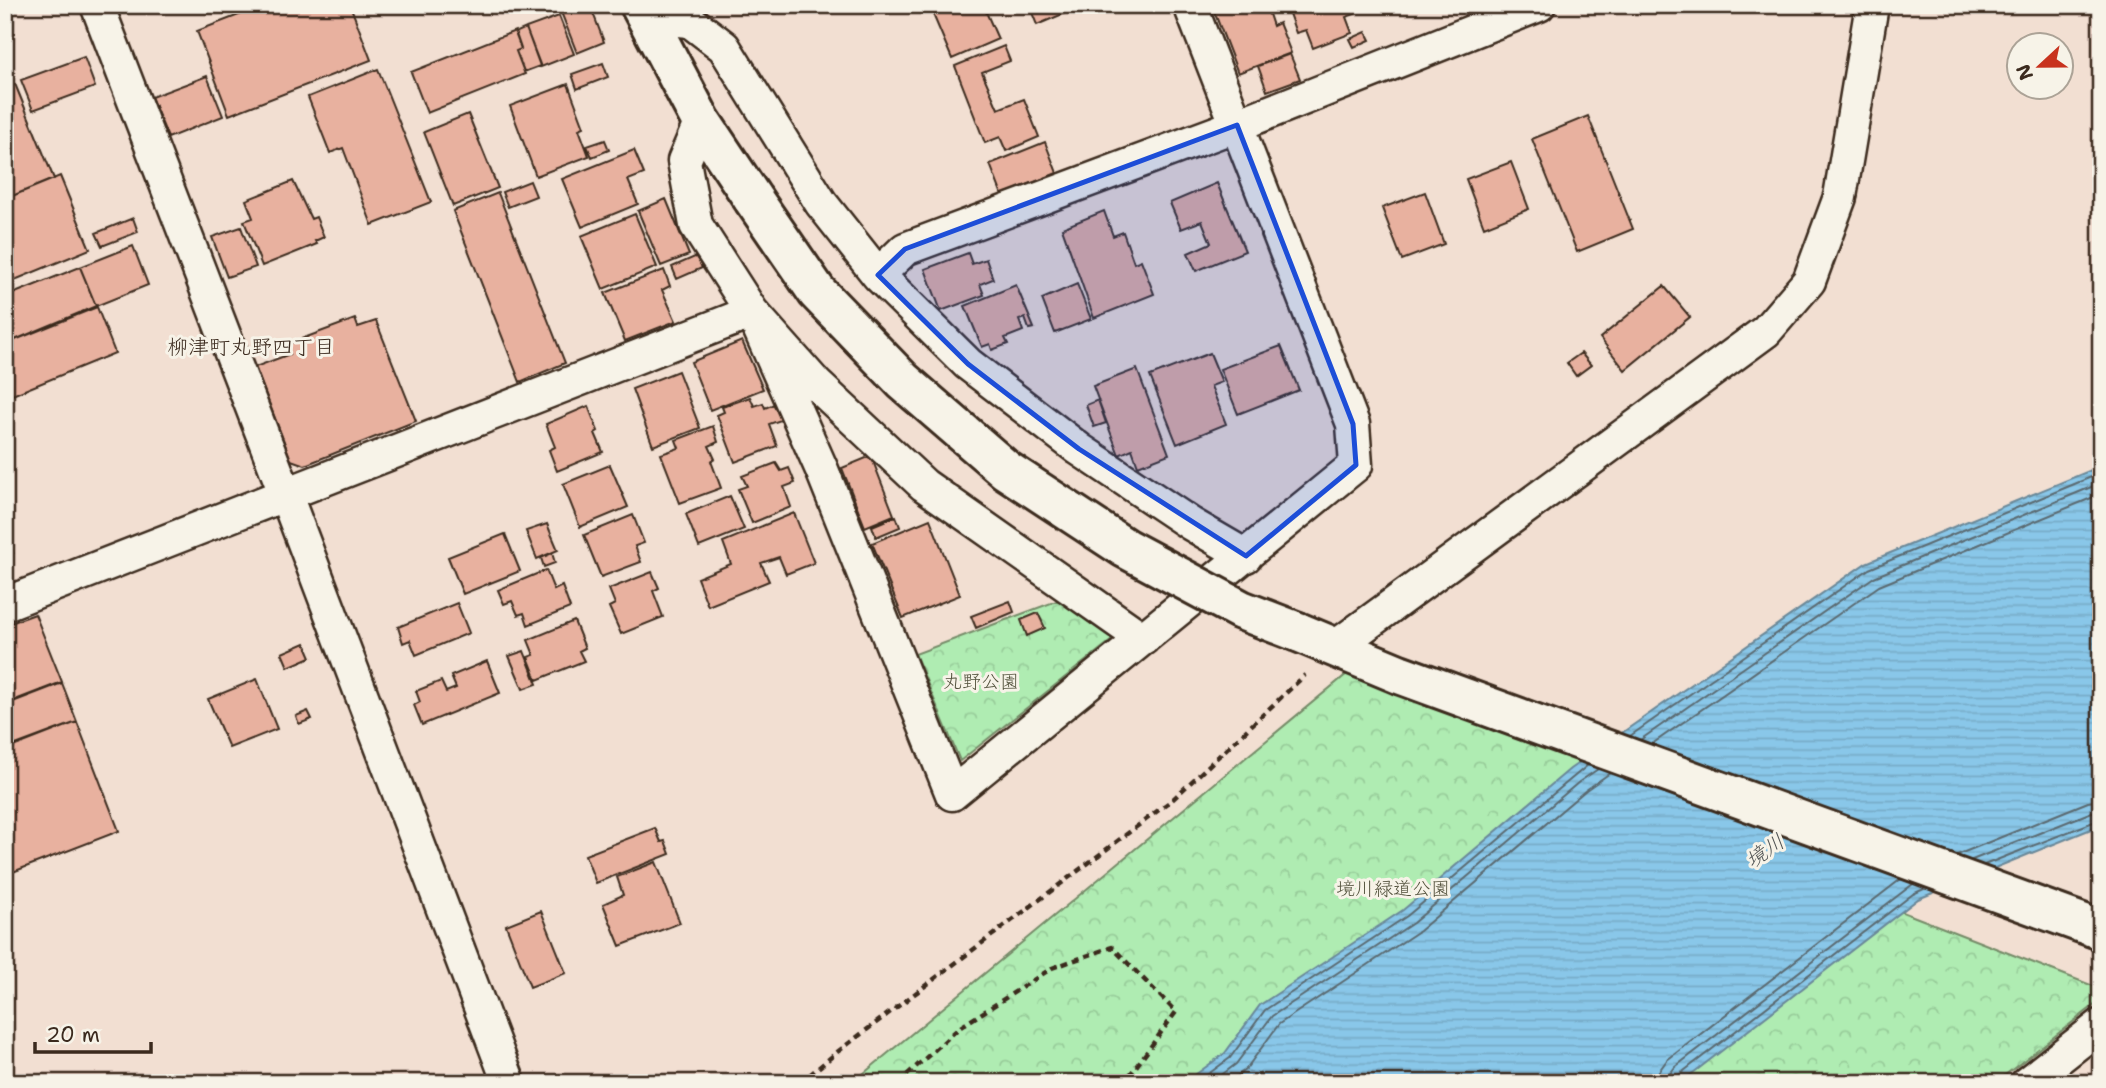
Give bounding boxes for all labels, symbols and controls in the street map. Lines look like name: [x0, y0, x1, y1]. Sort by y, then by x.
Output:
north arrow: [2004, 32, 2074, 102]
text: N: [2010, 61, 2039, 84]
district label: 柳津町丸野四丁目: [167, 333, 335, 361]
park label: 丸野公園: [943, 669, 1019, 694]
water label: 境川: [1740, 827, 1790, 875]
park label: 境川緑道公園: [1336, 876, 1450, 901]
scale bar: [35, 1011, 150, 1055]
text: 20 m: [46, 1021, 100, 1049]

